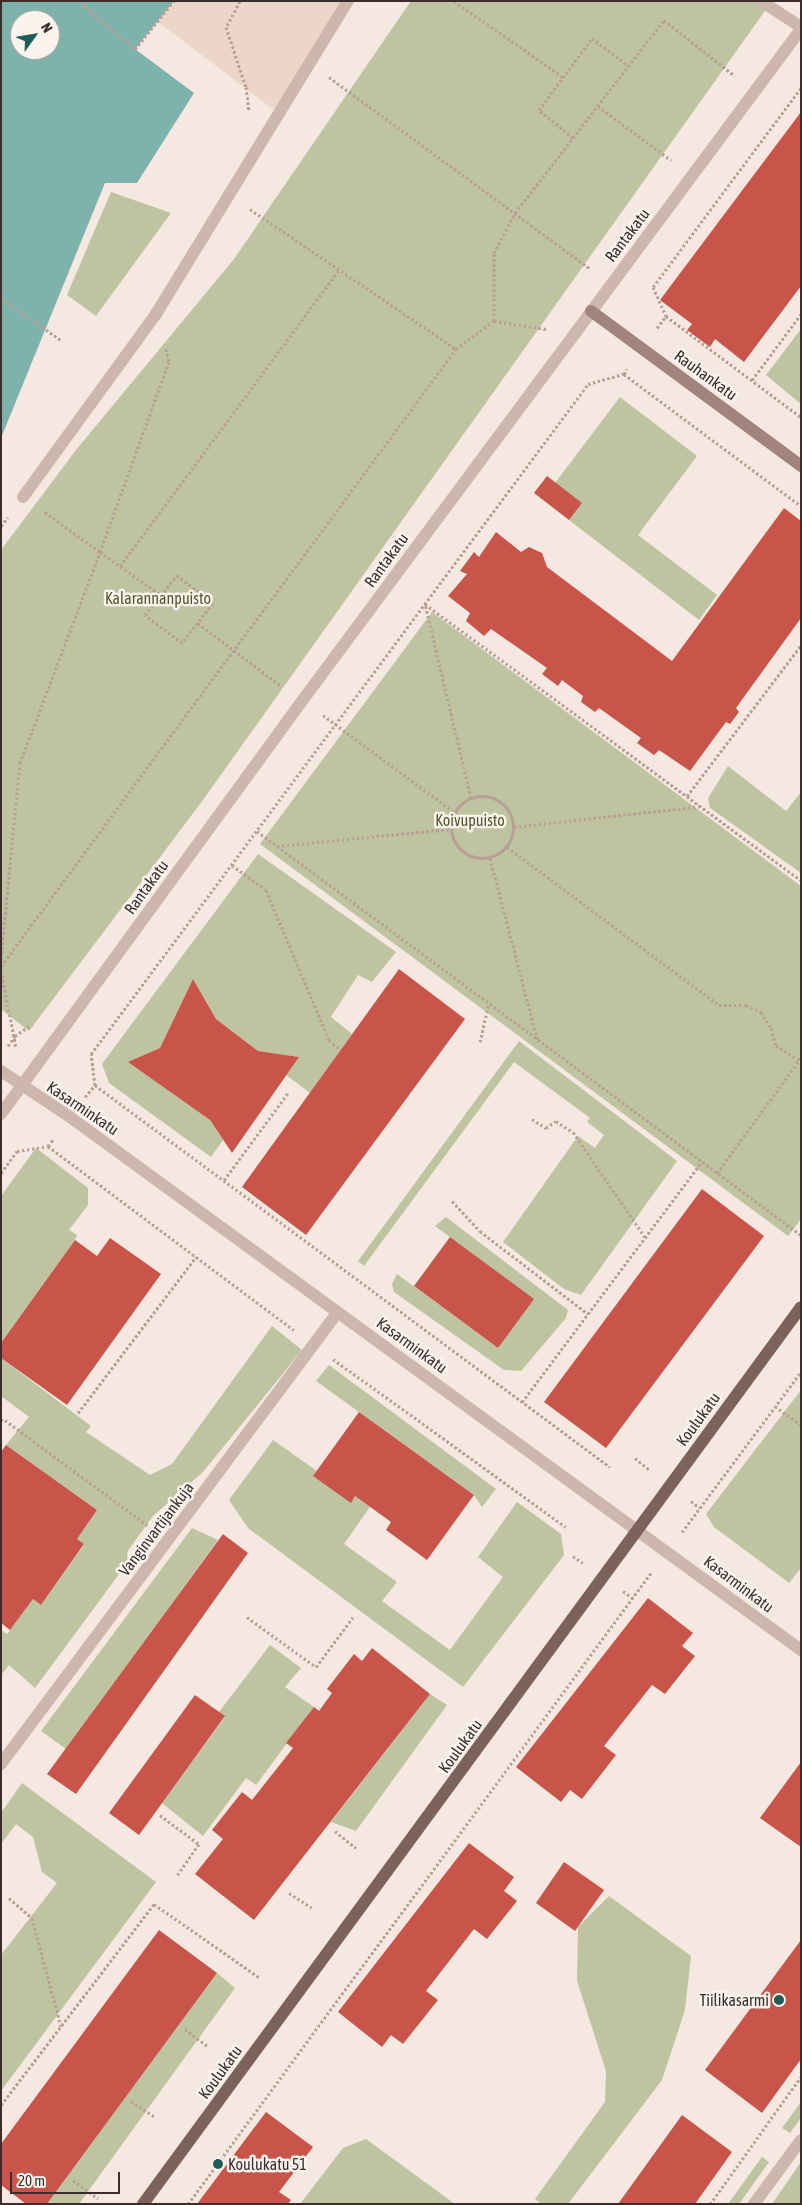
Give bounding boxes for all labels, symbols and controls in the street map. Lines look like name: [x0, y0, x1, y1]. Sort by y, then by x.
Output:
north arrow: [10, 10, 60, 60]
text: N: [38, 20, 56, 35]
street label: Rantakatu: [601, 204, 653, 266]
street label: Rauhankatu: [671, 346, 741, 404]
street label: Rantakatu: [360, 529, 412, 591]
park label: Kalarannanpuisto: [105, 588, 211, 608]
park label: Koivupuisto: [435, 810, 505, 830]
street label: Rantakatu: [120, 856, 172, 918]
street label: Kasarminkatu: [43, 1077, 123, 1139]
street label: Kasarminkatu: [373, 1313, 451, 1377]
street label: Koulukatu: [672, 1388, 724, 1450]
street label: Vanginvartijankuja: [115, 1478, 197, 1580]
street label: Kasarminkatu: [700, 1551, 778, 1617]
street label: Koulukatu: [434, 1715, 486, 1777]
place label: Tiilikasarmi: [700, 1990, 769, 2010]
marker: Tiilikasarmi: [773, 1994, 785, 2006]
street label: Koulukatu: [194, 2041, 246, 2103]
place label: Koulukatu 51: [228, 2154, 307, 2174]
marker: Koulukatu 51: [212, 2158, 224, 2170]
scale bar: [12, 2162, 122, 2194]
text: 20 m: [18, 2172, 45, 2189]

